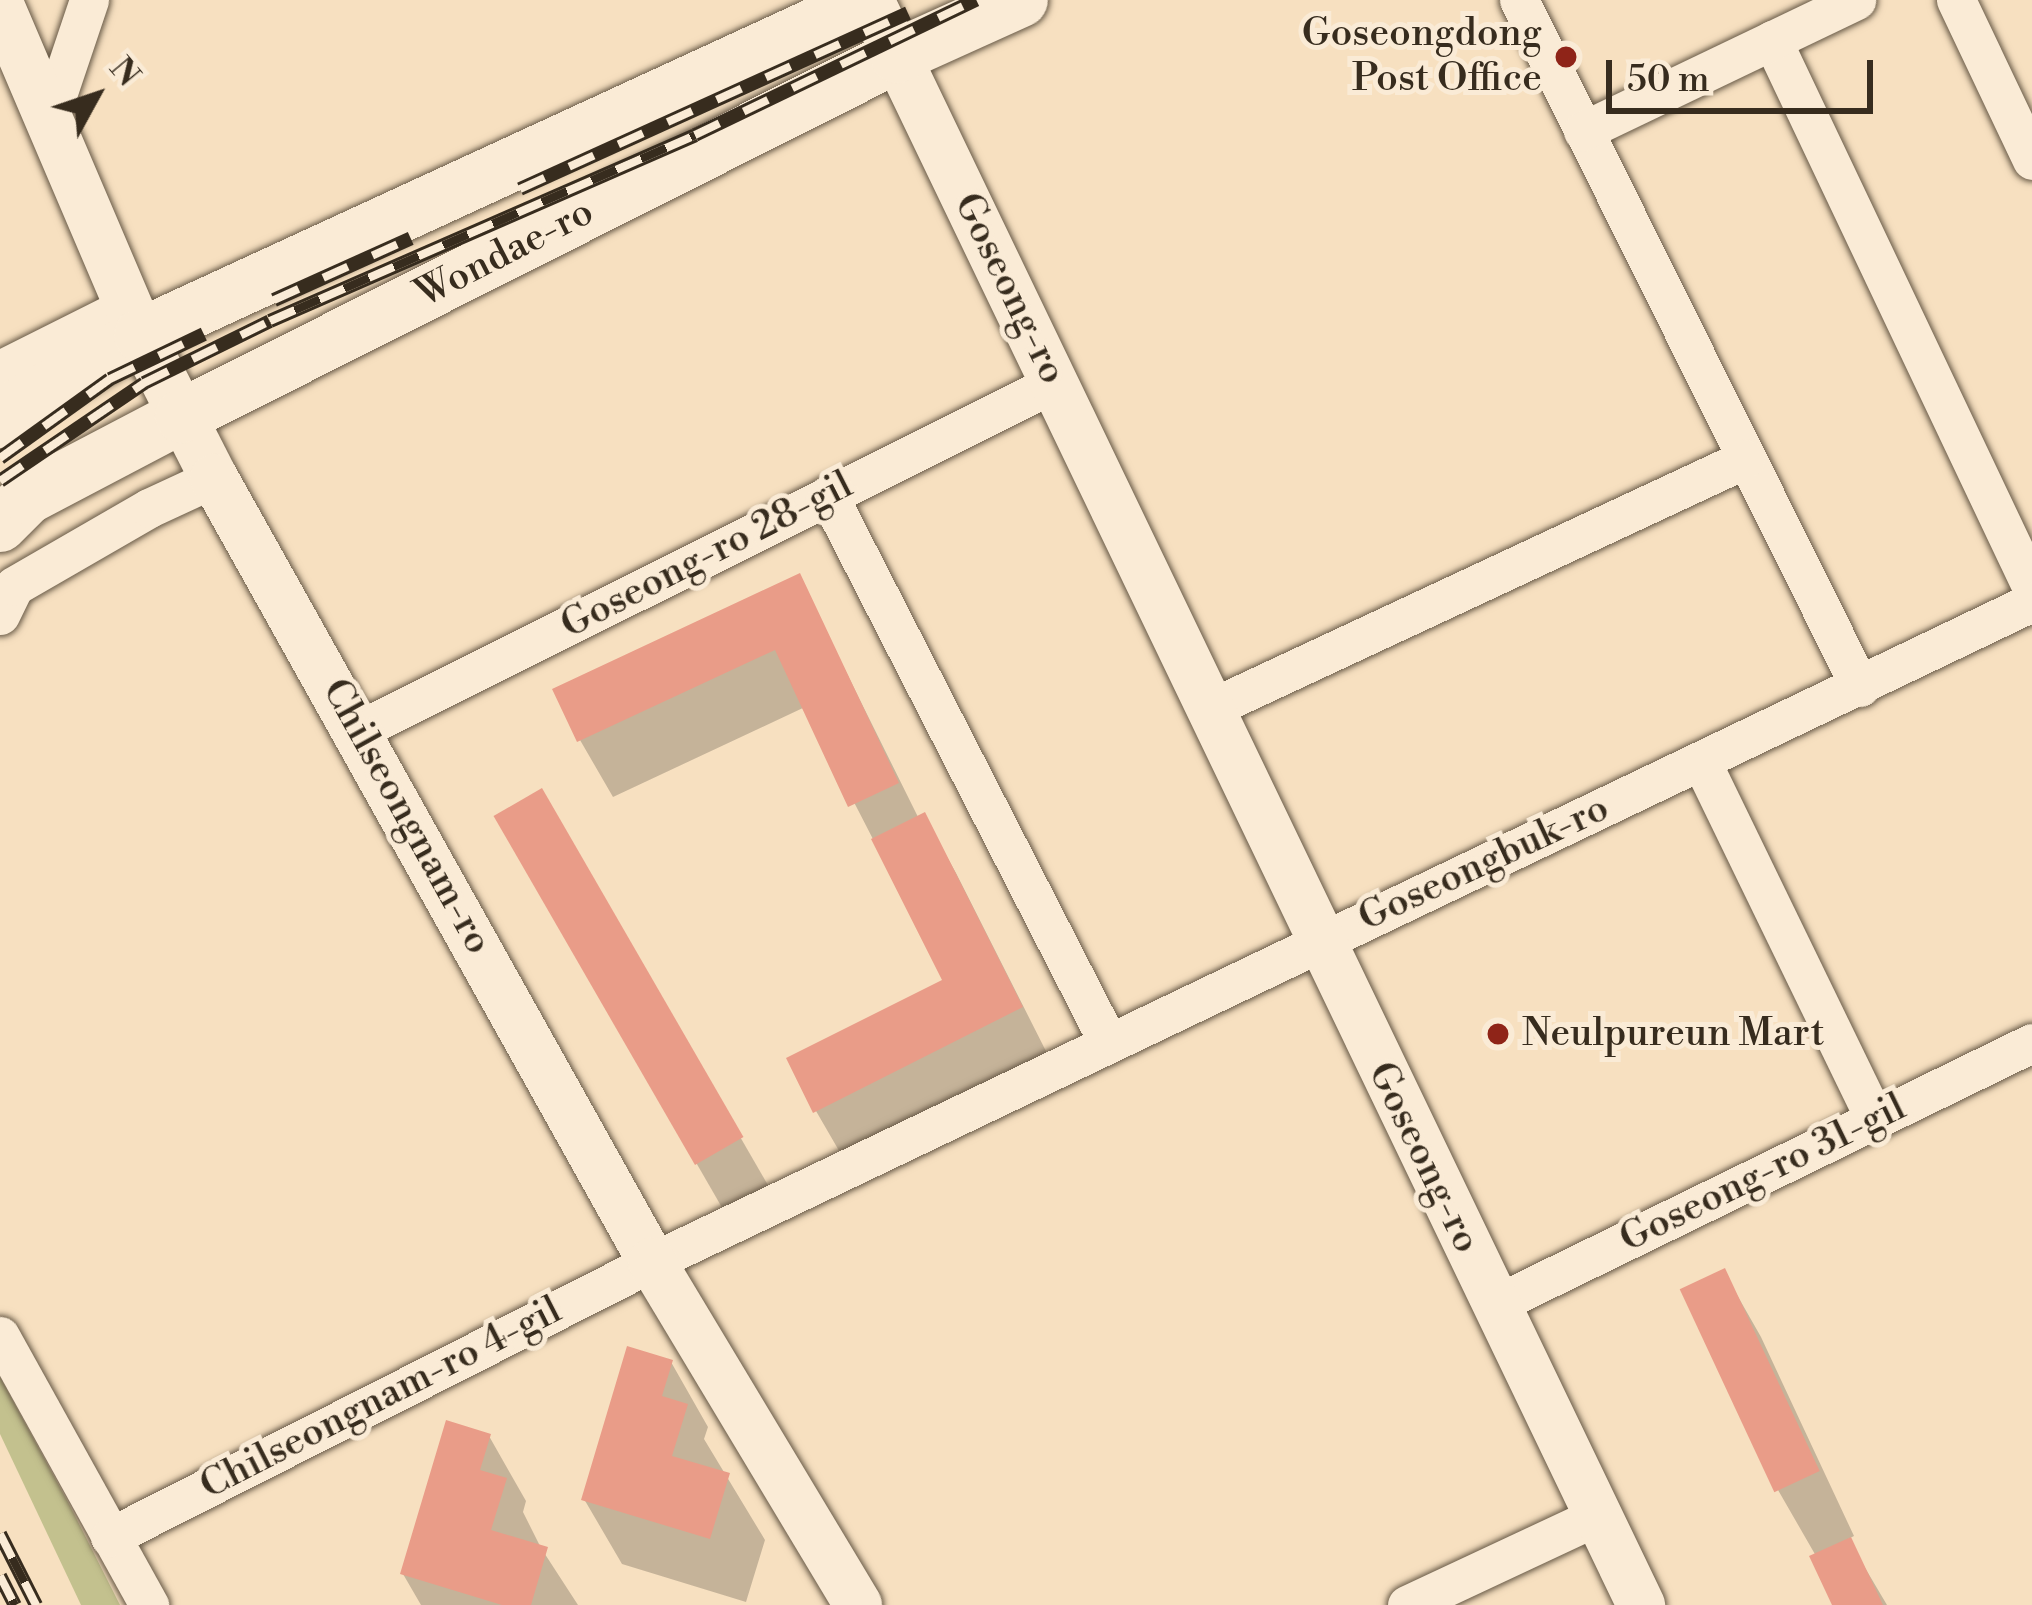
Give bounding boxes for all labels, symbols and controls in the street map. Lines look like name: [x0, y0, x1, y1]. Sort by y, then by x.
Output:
place label: Goseongdong Post Office: [1302, 12, 1542, 103]
north arrow: [36, 36, 156, 156]
scale bar: [1612, 36, 1879, 110]
marker: Goseongdong Post Office: [1553, 44, 1579, 70]
text: N: [100, 49, 148, 96]
text: 50 m: [1627, 58, 1710, 103]
street label: Goseong-ro: [943, 186, 1075, 392]
street label: Wondae-ro: [408, 189, 602, 319]
street label: Goseong-ro 28-gil: [554, 462, 860, 650]
street label: Chilseongnam-ro: [311, 671, 501, 963]
street label: Goseongbuk-ro: [1352, 786, 1616, 942]
place label: Neulpureun Mart: [1522, 1011, 1824, 1057]
marker: Neulpureun Mart: [1485, 1021, 1511, 1047]
street label: Goseong-ro: [1357, 1055, 1489, 1261]
street label: Goseong-ro 31-gil: [1613, 1085, 1913, 1263]
street label: Chilseongnam-ro 4-gil: [193, 1288, 569, 1510]

